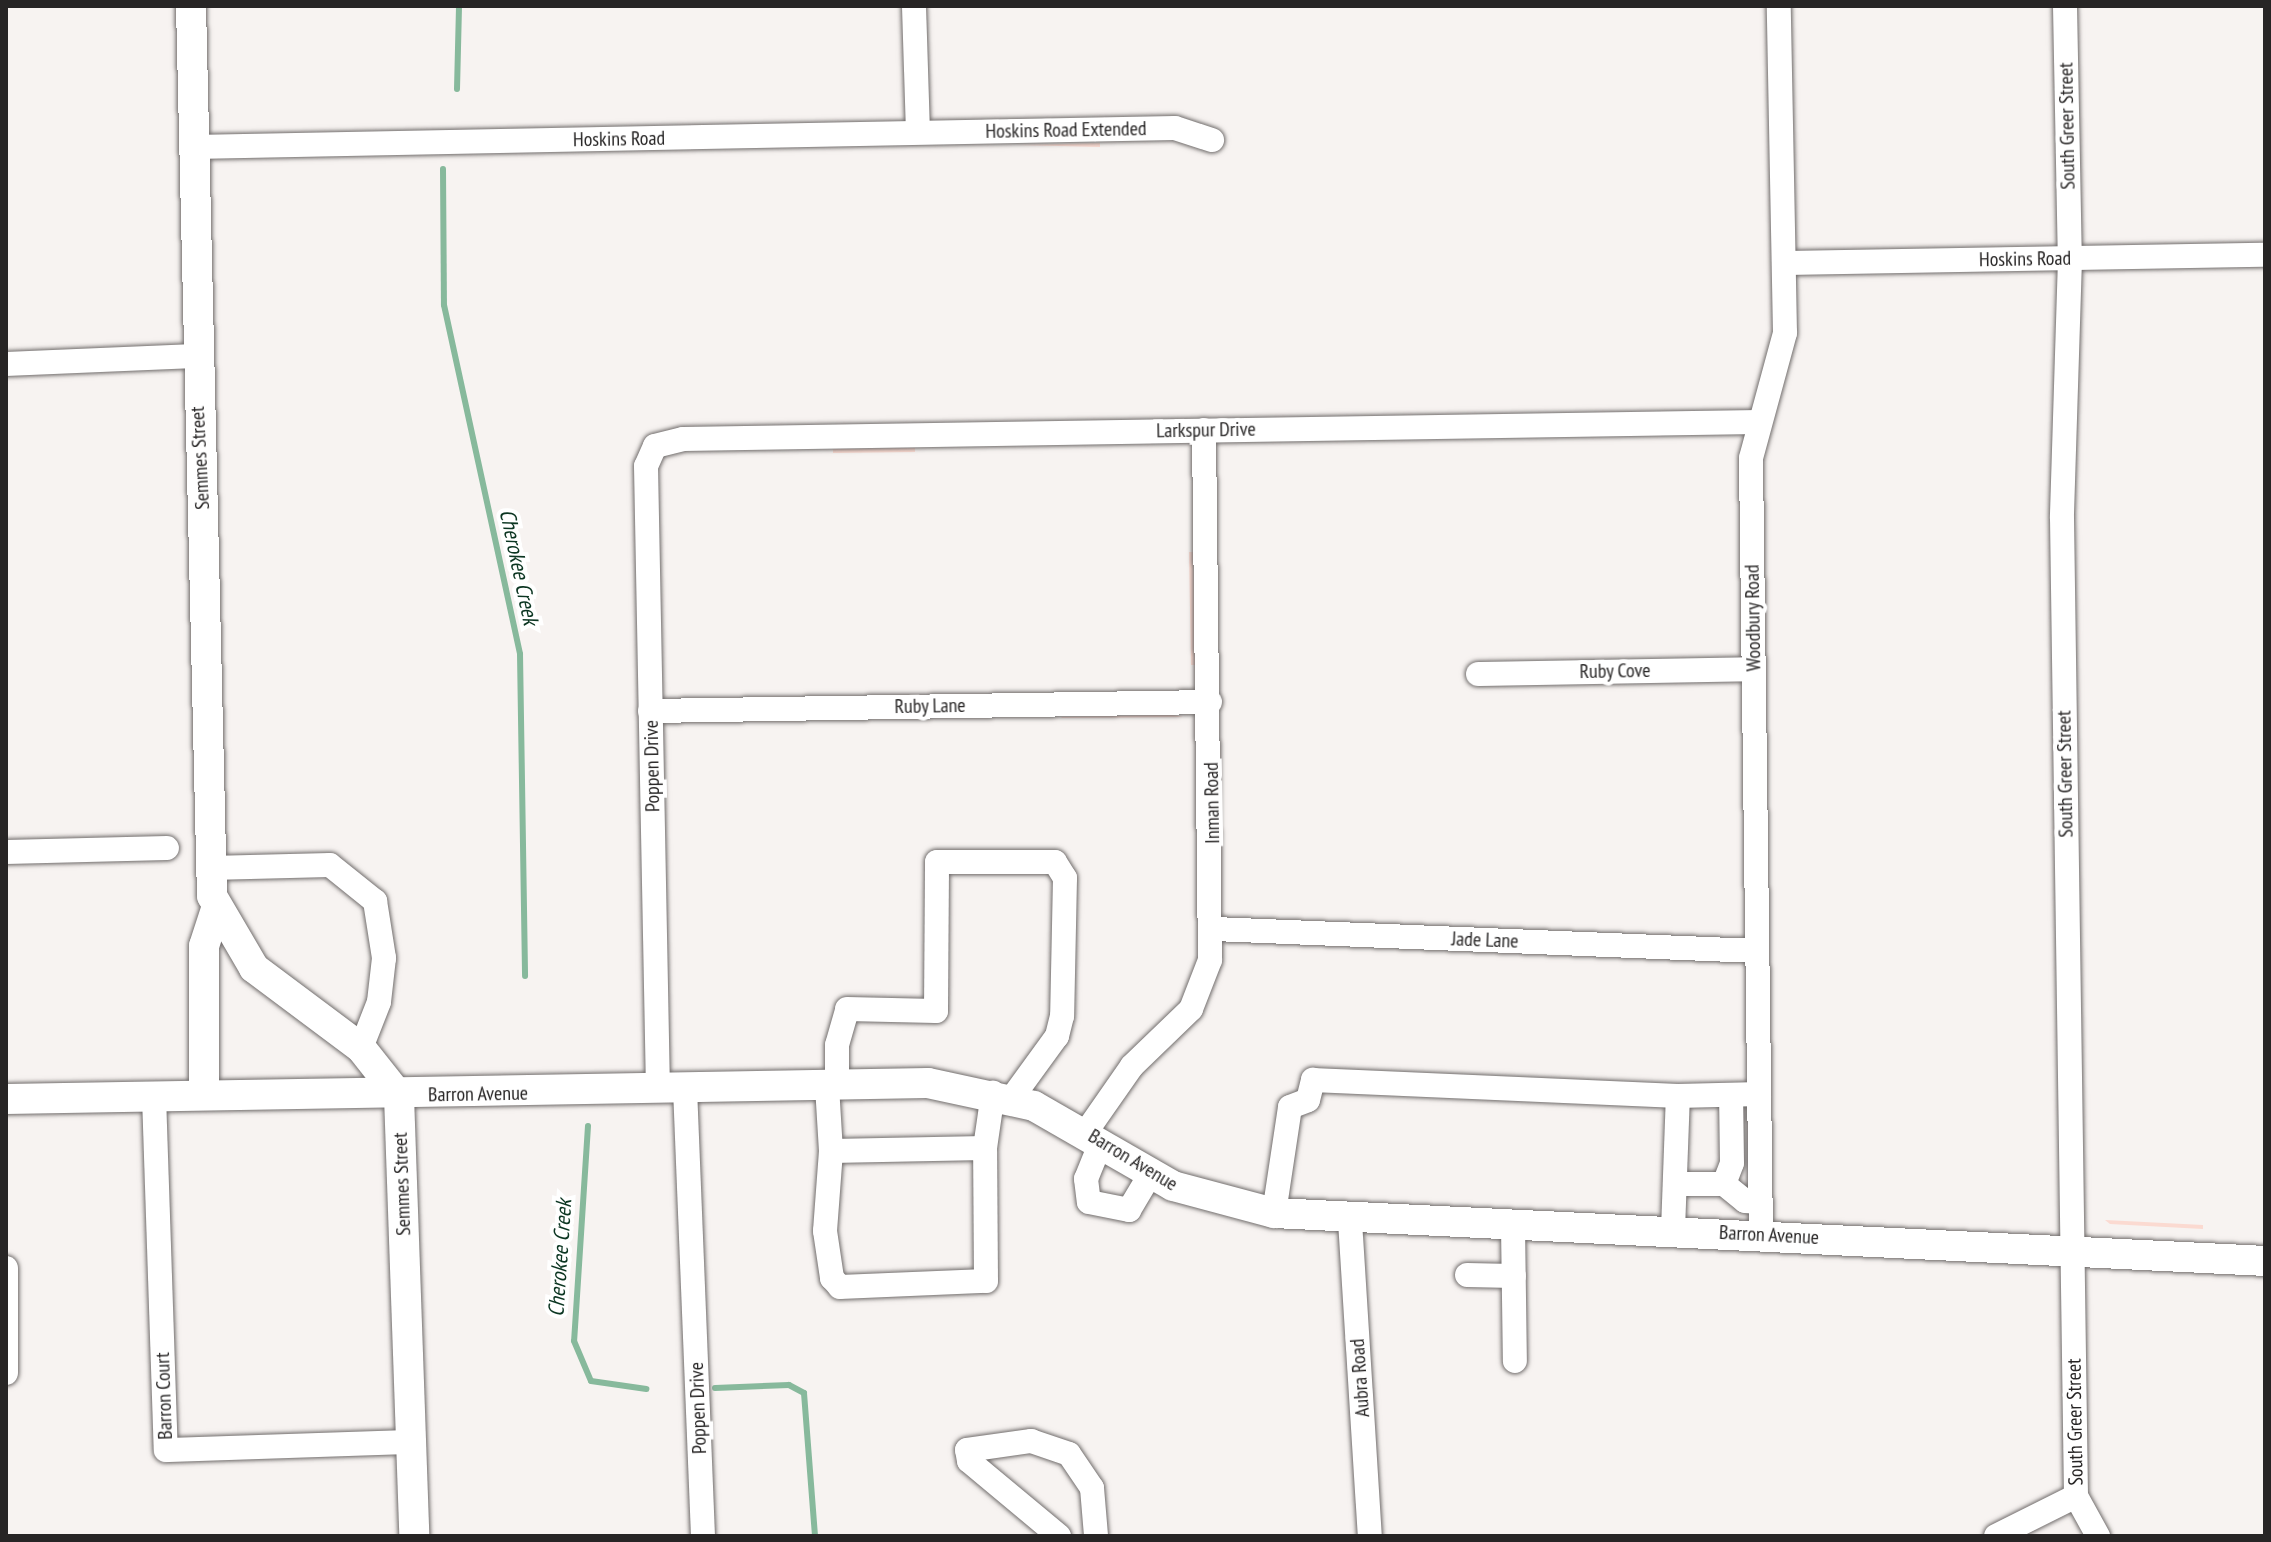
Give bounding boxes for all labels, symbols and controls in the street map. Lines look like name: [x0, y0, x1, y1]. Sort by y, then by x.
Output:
street label: South Greer Street: [2054, 62, 2080, 190]
street label: Hoskins Road Extended: [985, 117, 1147, 143]
street label: Hoskins Road: [573, 126, 665, 152]
street label: Hoskins Road: [1979, 246, 2071, 272]
street label: Semmes Street: [185, 406, 215, 510]
street label: Larkspur Drive: [1156, 417, 1256, 443]
water label: Cherokee Creek: [494, 507, 544, 627]
street label: Woodbury Road: [1740, 564, 1766, 672]
street label: Ruby Cove: [1579, 658, 1651, 684]
street label: Ruby Lane: [894, 693, 966, 719]
street label: South Greer Street: [2052, 710, 2078, 838]
street label: Poppen Drive: [639, 720, 665, 812]
street label: Inman Road: [1199, 762, 1225, 844]
street label: Jade Lane: [1451, 927, 1519, 953]
street label: Barron Avenue: [427, 1081, 529, 1107]
street label: Barron Avenue: [1084, 1124, 1182, 1196]
street label: Semmes Street: [388, 1132, 416, 1236]
water label: Cherokee Creek: [543, 1198, 577, 1318]
street label: Barron Avenue: [1718, 1220, 1820, 1250]
street label: Aubra Road: [1345, 1338, 1375, 1418]
street label: Barron Court: [150, 1352, 178, 1440]
street label: South Greer Street: [2062, 1358, 2088, 1486]
street label: Poppen Drive: [684, 1362, 712, 1454]

